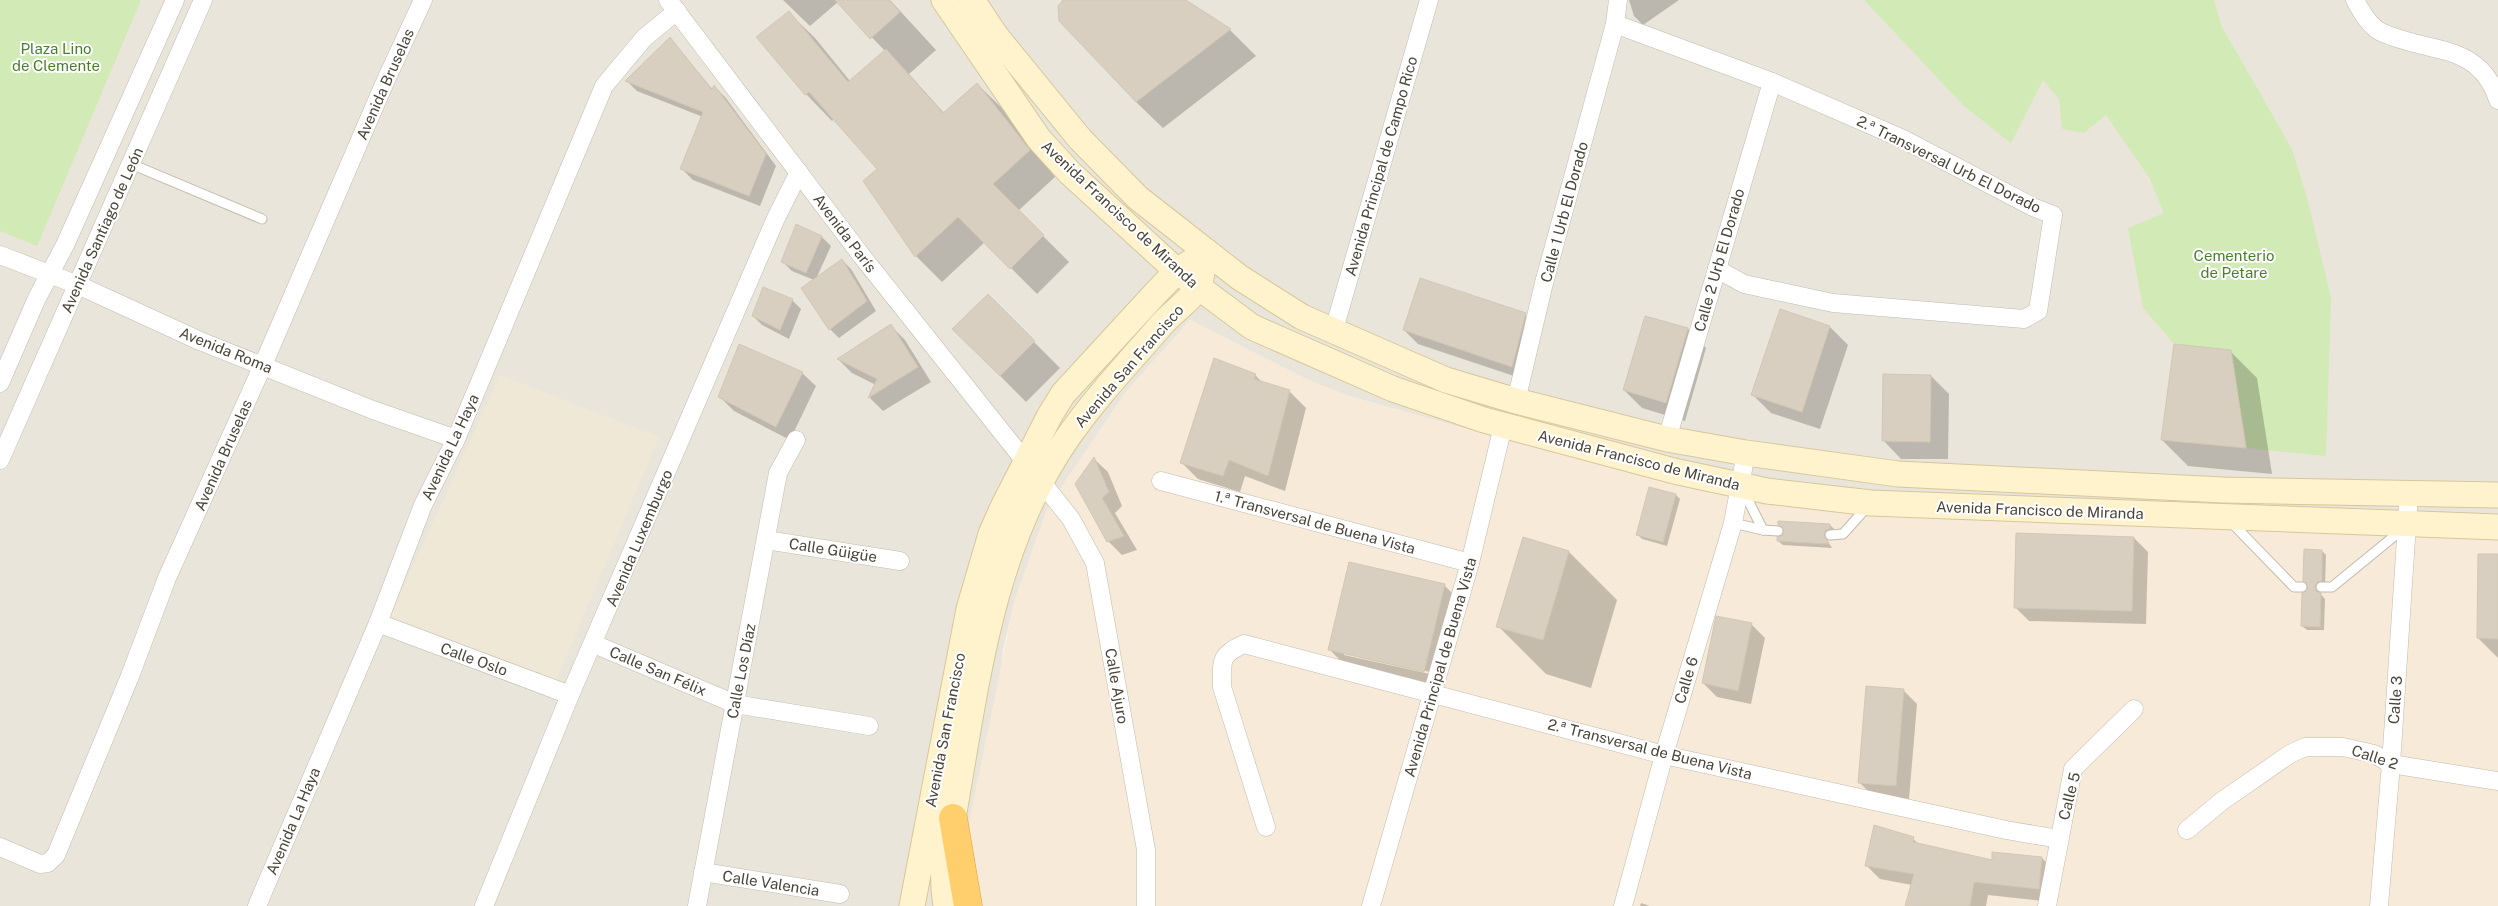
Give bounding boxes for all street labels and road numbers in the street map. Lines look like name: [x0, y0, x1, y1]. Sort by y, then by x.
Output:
street label: Avenida Bruselas: [353, 26, 417, 142]
street label: Avenida Principal de Campo Rico: [1341, 54, 1421, 278]
street label: 2.ª Transversal Urb El Dorado: [1854, 112, 2044, 216]
street label: Avenida Francisco de Miranda: [1038, 137, 1202, 291]
street label: Calle 1 Urb El Dorado: [1537, 140, 1591, 284]
street label: Avenida Santiago de León: [58, 145, 146, 315]
street label: Calle 2 Urb El Dorado: [1690, 187, 1748, 333]
street label: Avenida París: [810, 190, 880, 276]
street label: Avenida San Francisco: [1071, 301, 1187, 431]
street label: Avenida Roma: [177, 324, 275, 376]
street label: Avenida La Haya: [418, 391, 482, 503]
street label: Avenida Bruselas: [191, 397, 255, 513]
street label: Avenida Francisco de Miranda: [1536, 427, 1742, 493]
street label: Avenida Luxemburgo: [602, 467, 676, 609]
street label: 1.ª Transversal de Buena Vista: [1213, 487, 1417, 557]
street label: Avenida Francisco de Miranda: [1936, 498, 2144, 522]
street label: Calle Güigüe: [788, 535, 878, 565]
street label: Avenida Principal de Buena Vista: [1400, 555, 1480, 779]
street label: Calle Los Díaz: [723, 622, 759, 720]
street label: Calle Oslo: [438, 639, 510, 679]
street label: Calle San Félix: [607, 643, 709, 699]
street label: Calle Ajuro: [1102, 647, 1132, 725]
street label: Avenida San Francisco: [922, 651, 968, 809]
street label: Calle 6: [1671, 654, 1701, 706]
street label: Calle 3: [2385, 675, 2405, 725]
street label: 2.ª Transversal de Buena Vista: [1546, 715, 1754, 783]
street label: Calle 2: [2350, 741, 2401, 773]
street label: Avenida La Haya: [263, 765, 323, 877]
street label: Calle 5: [2055, 770, 2083, 822]
street label: Calle Valencia: [721, 867, 821, 899]

